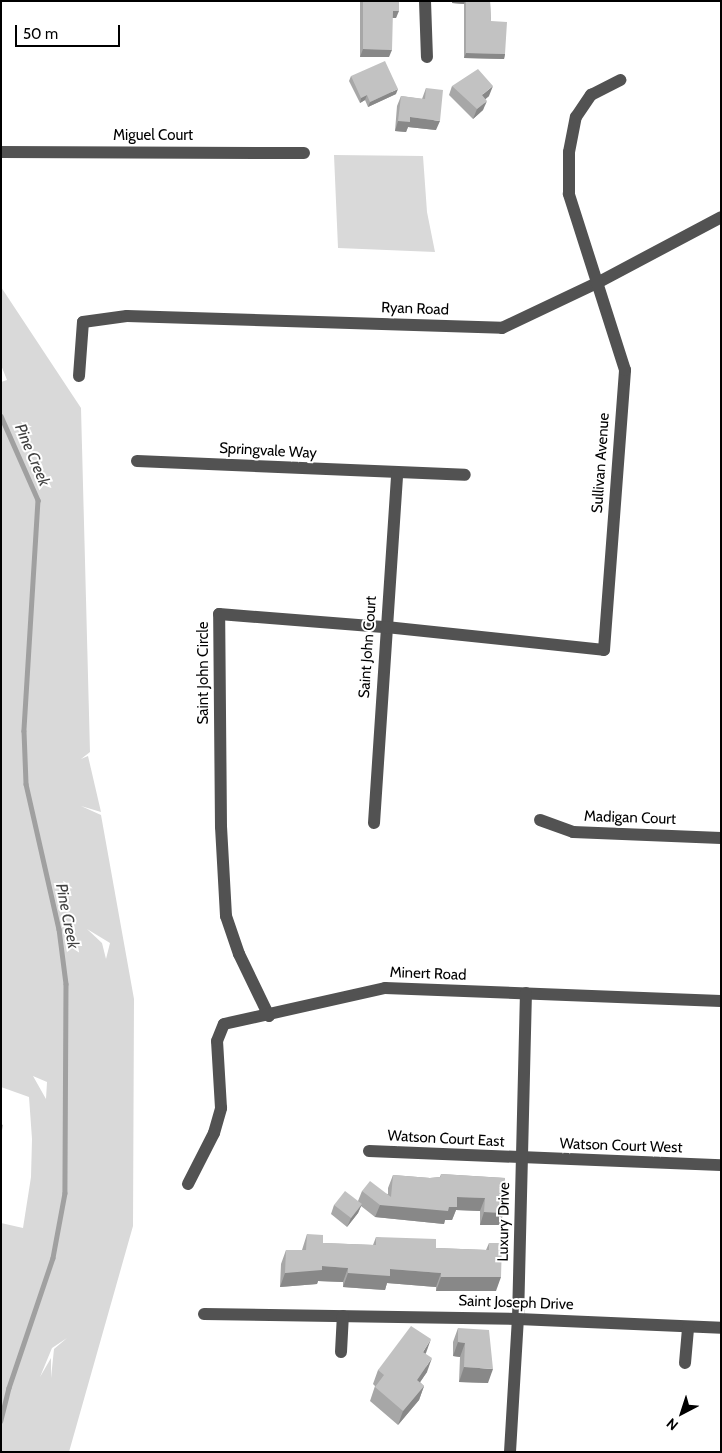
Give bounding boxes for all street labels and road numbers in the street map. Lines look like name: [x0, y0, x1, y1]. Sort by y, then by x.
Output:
street label: Miguel Court: [113, 127, 193, 145]
street label: Ryan Road: [381, 299, 449, 319]
street label: Sullivan Avenue: [589, 412, 613, 514]
street label: Springvale Way: [219, 439, 317, 463]
street label: Saint John Court: [355, 595, 381, 699]
street label: Saint John Circle: [195, 622, 213, 724]
street label: Madigan Court: [584, 807, 676, 829]
street label: Minert Road: [389, 964, 467, 984]
street label: Watson Court East: [387, 1127, 505, 1151]
street label: Watson Court West: [559, 1135, 683, 1157]
street label: Luxury Drive: [494, 1182, 514, 1262]
street label: Saint Joseph Drive: [458, 1292, 574, 1314]

